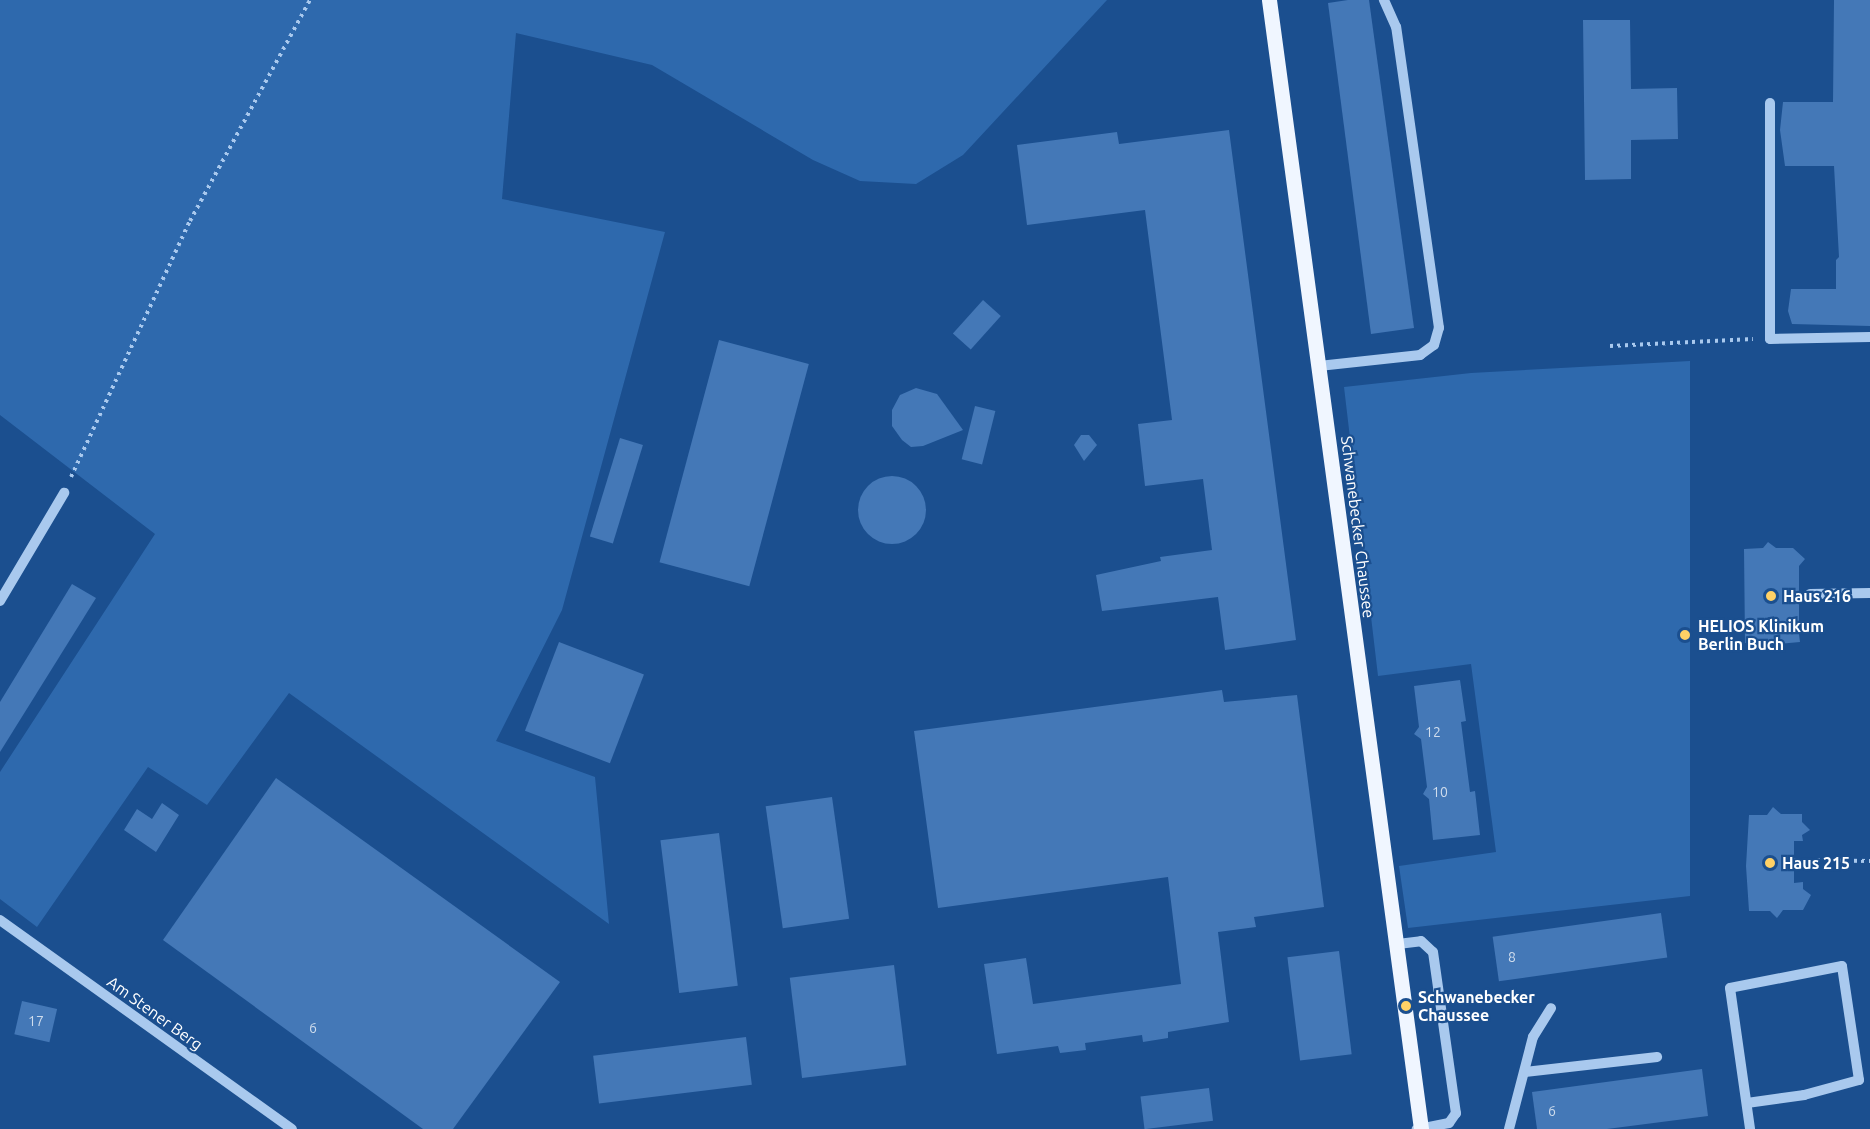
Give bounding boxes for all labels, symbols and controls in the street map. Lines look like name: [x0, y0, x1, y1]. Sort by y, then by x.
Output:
street label: Schwanebecker Chaussee: [1337, 435, 1379, 619]
place label: Haus 216: [1783, 586, 1851, 606]
marker: Haus 216: [1764, 589, 1778, 603]
place label: HELIOS Klinikum Berlin Buch: [1698, 616, 1824, 654]
marker: HELIOS Klinikum Berlin Buch: [1676, 626, 1694, 644]
house number: 12: [1425, 724, 1441, 740]
house number: 10: [1432, 784, 1448, 800]
place label: Haus 215: [1782, 853, 1850, 873]
marker: Haus 215: [1763, 856, 1777, 870]
house number: 8: [1508, 949, 1516, 965]
street label: Am Stener Berg: [104, 972, 206, 1054]
place label: Schwanebecker Chaussee: [1418, 987, 1535, 1025]
marker: Schwanebecker Chaussee: [1399, 999, 1413, 1013]
house number: 17: [28, 1013, 44, 1029]
house number: 6: [309, 1020, 317, 1036]
house number: 6: [1548, 1103, 1556, 1119]

